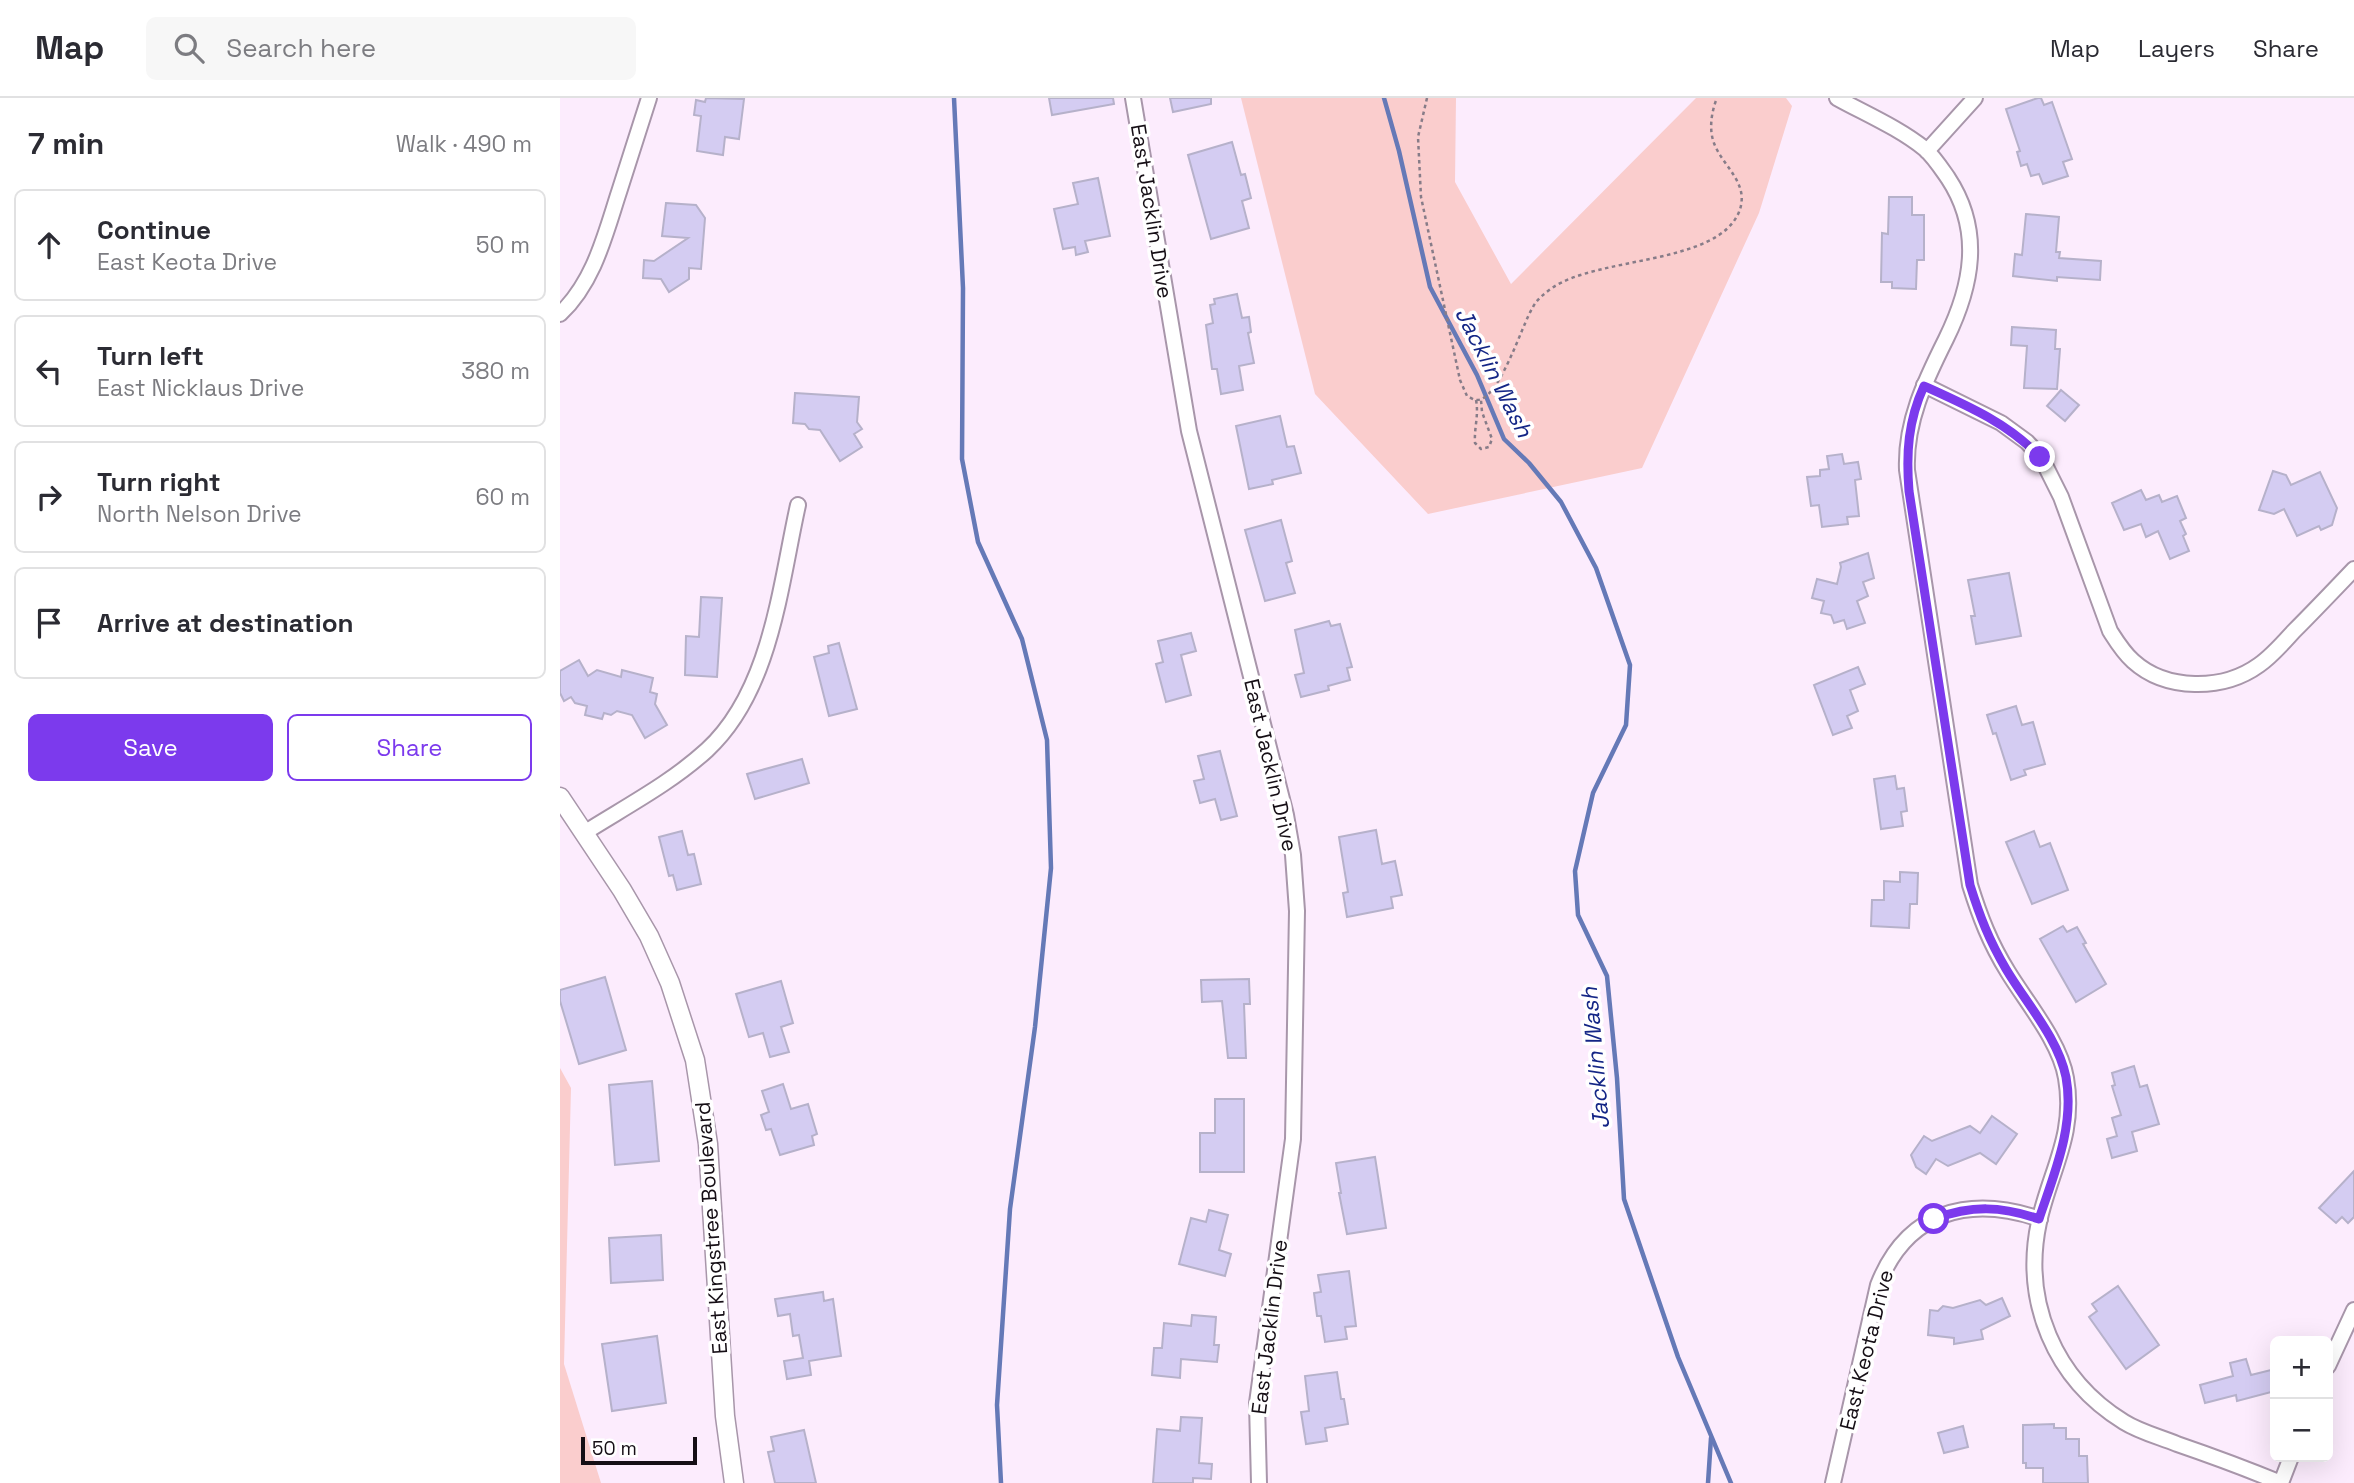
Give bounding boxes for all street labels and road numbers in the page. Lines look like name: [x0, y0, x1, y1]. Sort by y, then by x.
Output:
street label: East Jacklin Drive: [1125, 122, 1179, 300]
street label: East Jacklin Drive: [1238, 676, 1304, 854]
street label: East Kingstree Boulevard: [689, 1101, 733, 1355]
street label: East Jacklin Drive: [1245, 1238, 1293, 1416]
street label: East Keota Drive: [1833, 1267, 1899, 1433]

